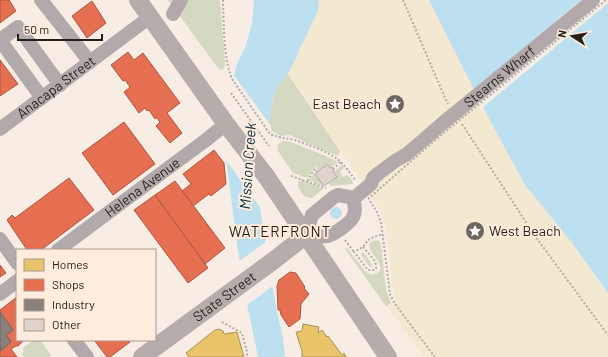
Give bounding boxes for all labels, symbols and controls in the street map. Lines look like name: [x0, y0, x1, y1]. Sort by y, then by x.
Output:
scale bar: [18, 16, 102, 42]
north arrow: [552, 16, 592, 56]
text: 50 m: [24, 22, 49, 36]
text: N: [555, 29, 569, 39]
street label: Stearns Wharf: [460, 42, 538, 110]
street label: Anacapa Street: [13, 52, 98, 122]
place icon: East Beach: [384, 93, 406, 115]
place label: East Beach: [313, 95, 381, 112]
water label: Mission Creek: [235, 121, 259, 210]
street label: Helena Avenue: [101, 153, 183, 220]
place icon: West Beach: [464, 220, 486, 242]
district label: WATERFRONT: [229, 222, 331, 240]
place label: West Beach: [489, 222, 561, 239]
legend: [16, 249, 156, 341]
text: Homes: [52, 257, 89, 271]
street label: State Street: [189, 268, 259, 325]
text: Shops: [52, 277, 85, 291]
text: Industry: [52, 297, 95, 311]
text: Other: [52, 317, 82, 331]

